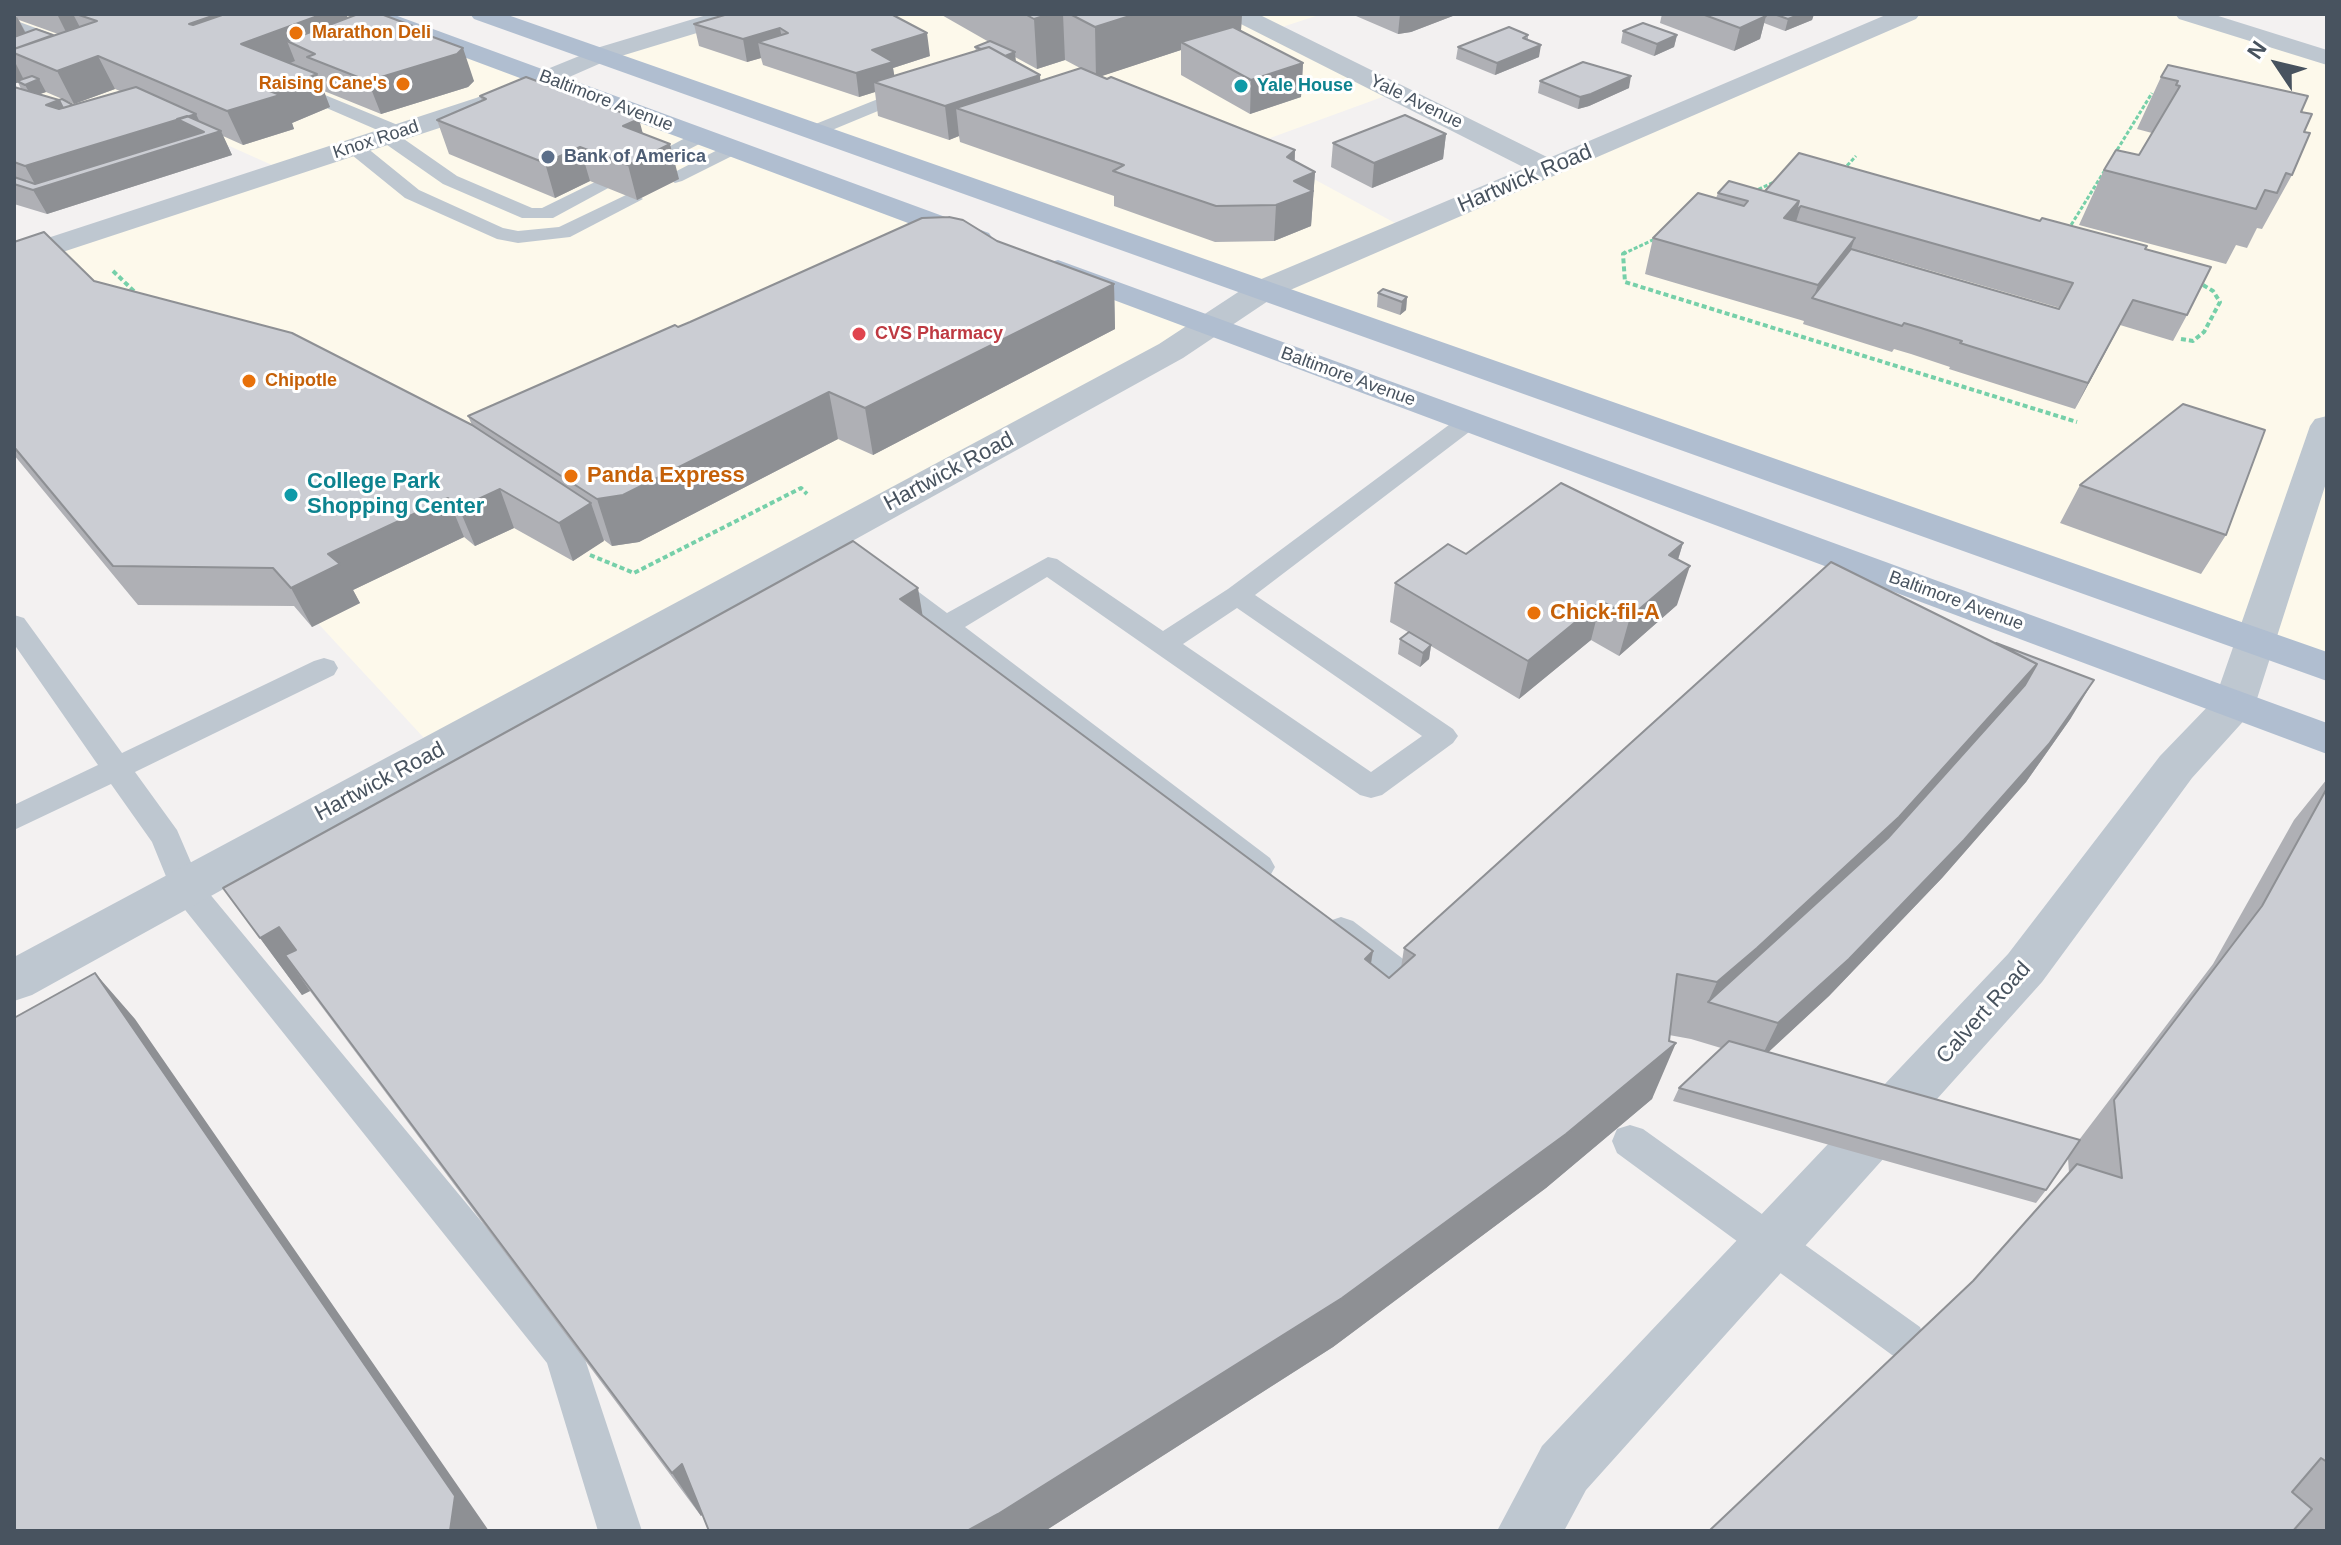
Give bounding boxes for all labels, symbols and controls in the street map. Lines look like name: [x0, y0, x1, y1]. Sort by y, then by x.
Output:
place label: Marathon Deli: [312, 22, 431, 44]
marker: Marathon Deli: [287, 24, 305, 42]
north arrow: [2237, 24, 2317, 104]
text: N: [2242, 36, 2272, 64]
street label: Baltimore Avenue: [536, 66, 676, 136]
street label: Yale Avenue: [1366, 70, 1466, 134]
place label: Raising Cane's: [259, 73, 387, 95]
marker: Raising Cane's: [394, 75, 412, 93]
place label: Yale House: [1257, 75, 1353, 97]
marker: Yale House: [1232, 77, 1250, 95]
street label: Knox Road: [330, 116, 422, 164]
street label: Hartwick Road: [1454, 139, 1596, 219]
place label: Bank of America: [564, 146, 706, 168]
marker: Bank of America: [539, 148, 557, 166]
place label: CVS Pharmacy: [875, 323, 1003, 345]
marker: CVS Pharmacy: [850, 325, 868, 343]
street label: Baltimore Avenue: [1278, 343, 1418, 411]
place label: Chipotle: [265, 370, 337, 392]
marker: Chipotle: [240, 372, 258, 390]
street label: Hartwick Road: [880, 427, 1018, 517]
place label: Panda Express: [587, 463, 745, 489]
marker: Panda Express: [562, 467, 580, 485]
place label: College Park Shopping Center: [307, 469, 484, 520]
marker: College Park Shopping Center: [282, 486, 300, 504]
street label: Baltimore Avenue: [1886, 567, 2026, 635]
place label: Chick-fil-A: [1550, 600, 1660, 626]
marker: Chick-fil-A: [1525, 604, 1543, 622]
street label: Hartwick Road: [311, 737, 449, 827]
street label: Calvert Road: [1931, 956, 2037, 1070]

